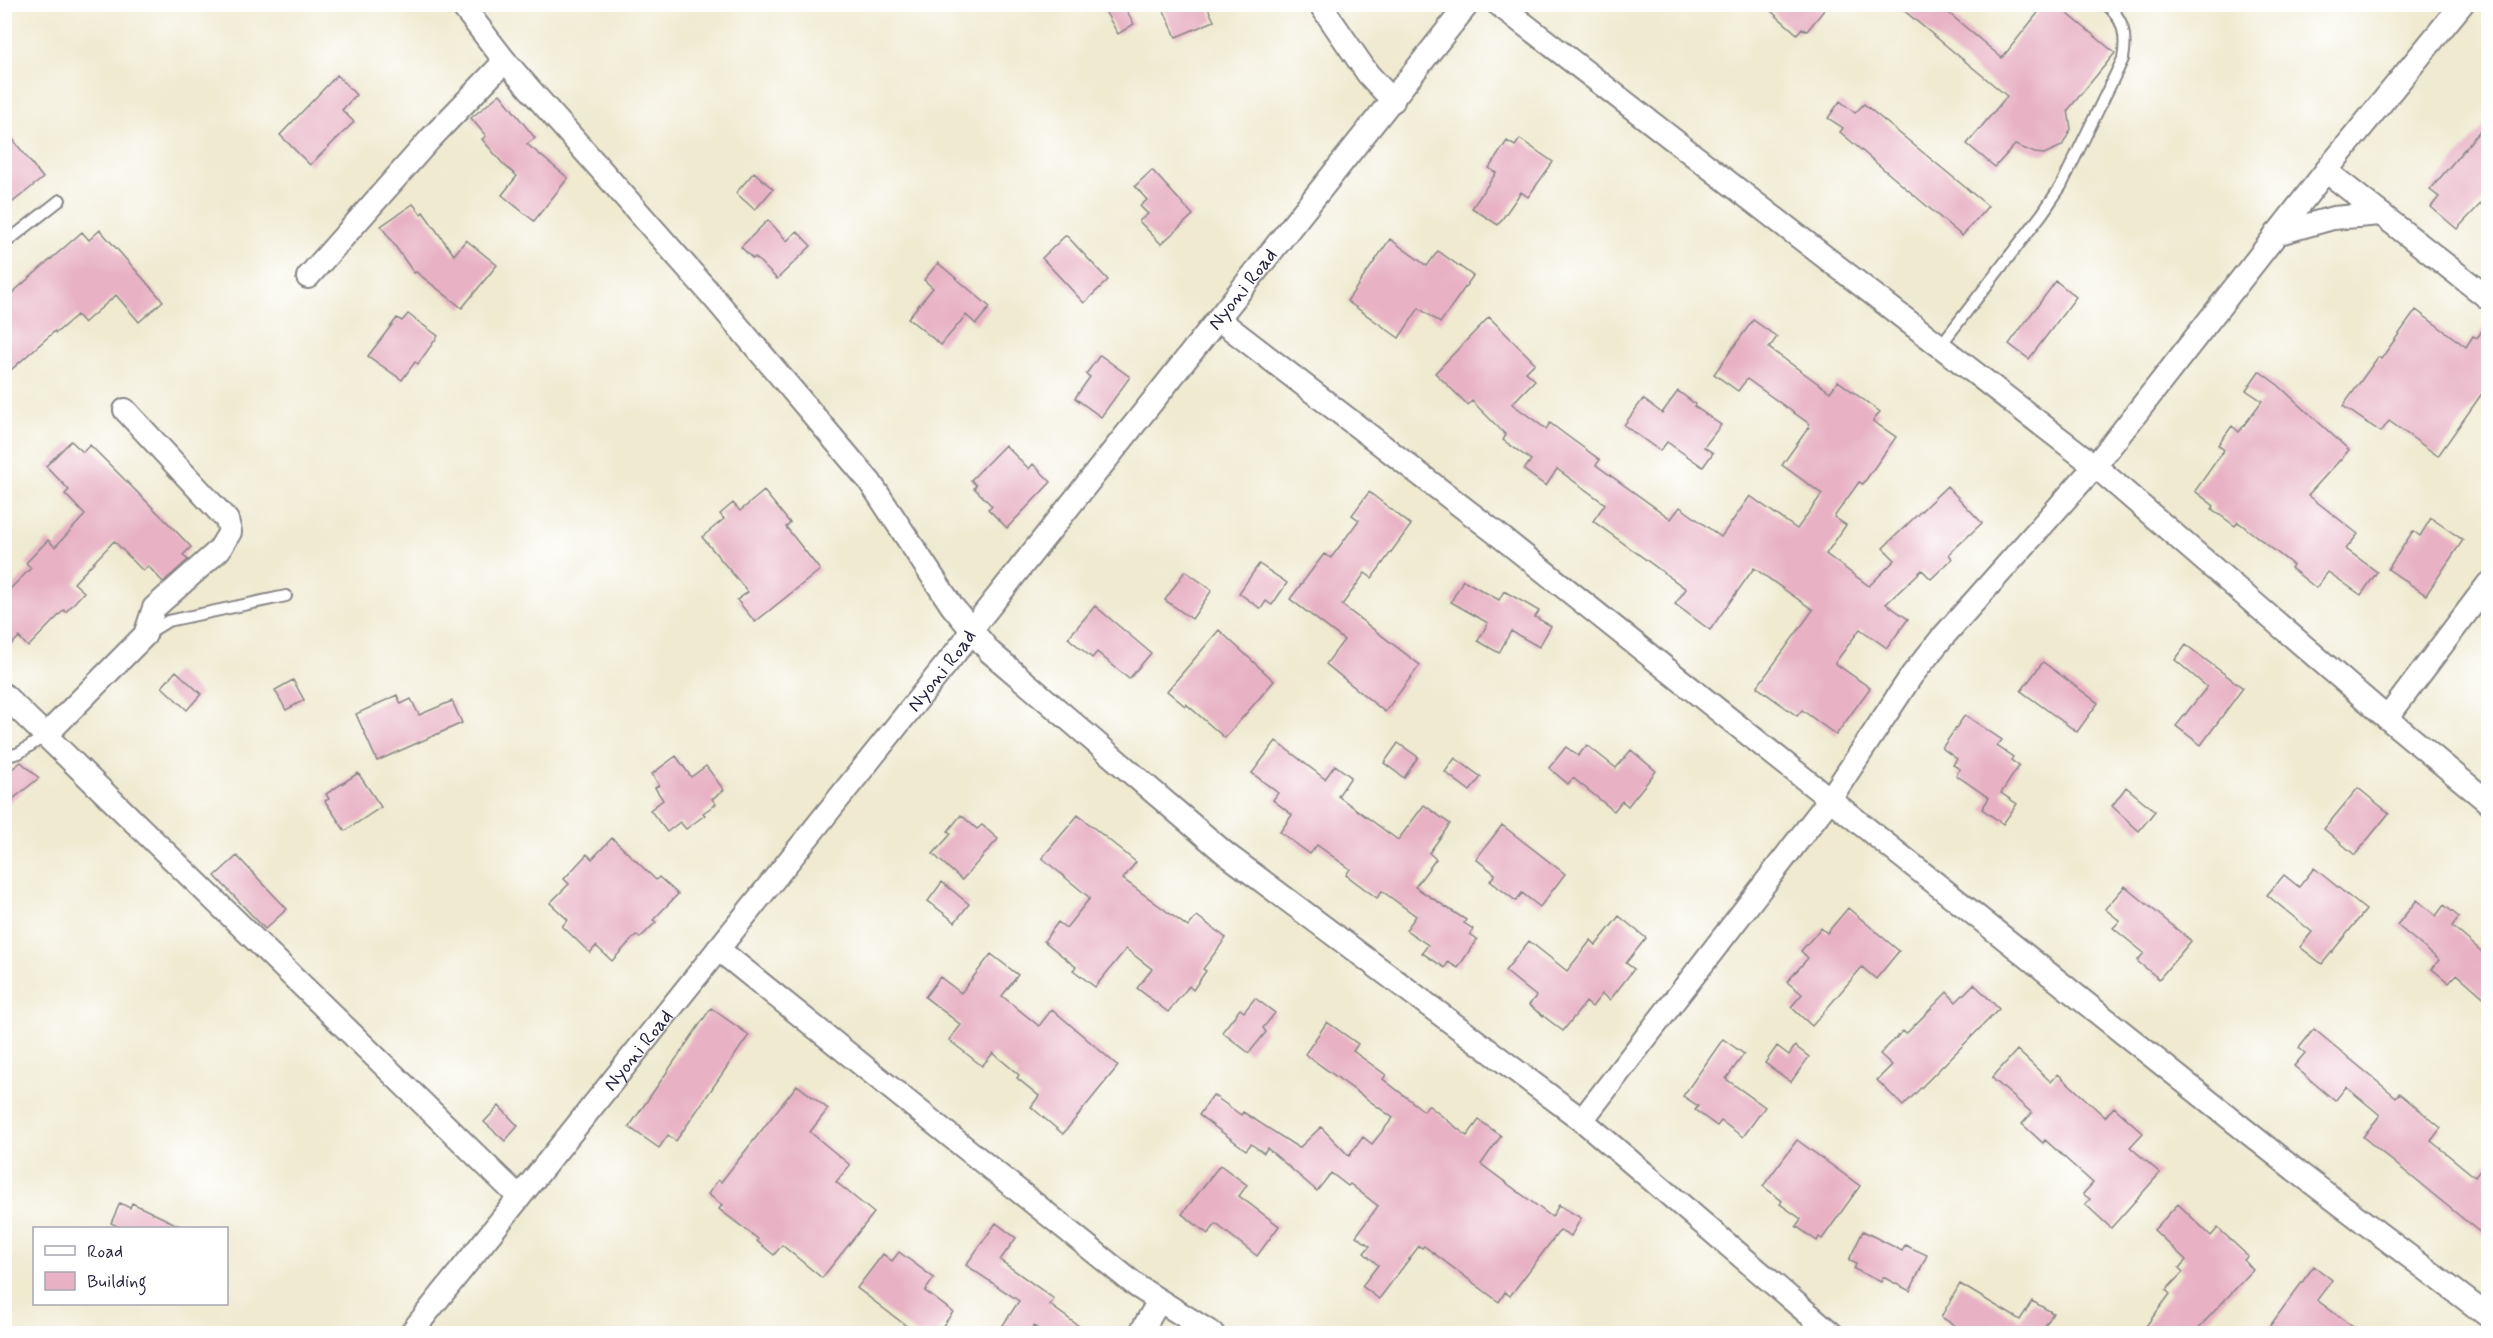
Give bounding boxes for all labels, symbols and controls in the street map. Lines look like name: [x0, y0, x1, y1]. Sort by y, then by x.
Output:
street label: Nyoni Road: [1202, 243, 1284, 336]
street label: Nyoni Road: [901, 625, 983, 718]
street label: Nyoni Road: [598, 1004, 680, 1097]
legend: [33, 1227, 228, 1305]
text: Road: [87, 1240, 123, 1264]
text: Building: [87, 1270, 147, 1296]

